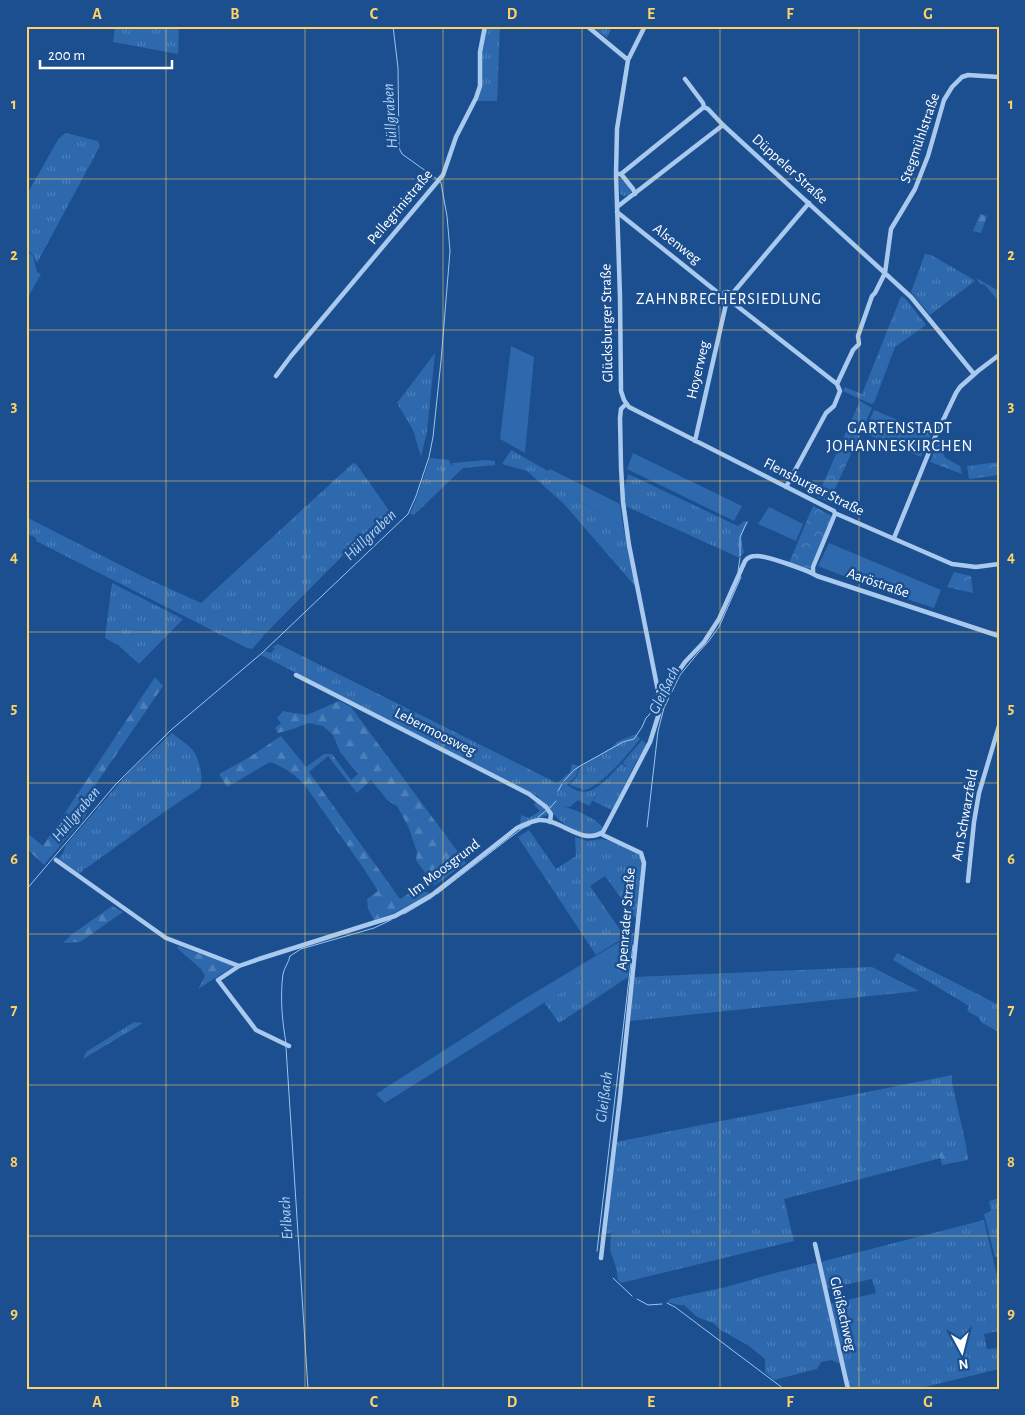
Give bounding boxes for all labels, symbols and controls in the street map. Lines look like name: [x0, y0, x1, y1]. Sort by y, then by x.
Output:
text: A: [92, 6, 102, 22]
text: B: [230, 6, 240, 22]
text: C: [370, 6, 379, 22]
text: D: [507, 6, 518, 22]
text: E: [647, 6, 655, 22]
text: F: [786, 6, 794, 22]
text: G: [923, 6, 933, 22]
scale bar: [40, 38, 172, 70]
text: 200 m: [48, 48, 85, 63]
water label: Hüllgraben: [380, 83, 400, 149]
street label: Stegmühlstraße: [898, 91, 942, 185]
text: 1: [11, 96, 17, 112]
text: 1: [1008, 96, 1014, 112]
street label: Düppeler Straße: [749, 131, 831, 207]
street label: Pellegrinistraße: [364, 167, 436, 247]
street label: Alsenweg: [650, 221, 704, 268]
text: 2: [10, 247, 18, 263]
text: 2: [1007, 247, 1015, 263]
street label: Glücksburger Straße: [598, 263, 616, 382]
district label: ZAHNBRECHERSIEDLUNG: [636, 291, 822, 307]
street label: Hoyerweg: [684, 339, 712, 401]
text: 3: [11, 398, 18, 414]
text: 3: [1008, 398, 1015, 414]
district label: GARTENSTADT JOHANNESKIRCHEN: [827, 420, 973, 454]
street label: Flensburger Straße: [761, 455, 867, 519]
water label: Hüllgraben: [341, 506, 399, 564]
text: 4: [10, 549, 18, 565]
text: 4: [1007, 549, 1015, 565]
street label: Aaröstraße: [845, 565, 911, 601]
water label: Gleißach: [646, 663, 682, 717]
text: 5: [11, 700, 18, 716]
text: 5: [1008, 700, 1015, 716]
street label: Lebermoosweg: [392, 705, 479, 759]
street label: Am Schwarzfeld: [950, 767, 981, 862]
water label: Hüllgraben: [49, 784, 103, 844]
street label: Im Moosgrund: [405, 836, 483, 900]
text: 6: [10, 851, 18, 867]
text: 6: [1007, 851, 1015, 867]
street label: Apenrader Straße: [614, 867, 638, 971]
text: 7: [11, 1002, 18, 1018]
text: 7: [1008, 1002, 1015, 1018]
water label: Gleißach: [593, 1071, 615, 1123]
text: 8: [10, 1154, 18, 1170]
text: 8: [1007, 1154, 1015, 1170]
water label: Erlbach: [277, 1196, 295, 1240]
street label: Gleißachweg: [827, 1275, 859, 1353]
text: 9: [10, 1305, 18, 1321]
text: 9: [1007, 1305, 1015, 1321]
north arrow: [938, 1328, 988, 1378]
text: N: [958, 1356, 969, 1371]
text: A: [92, 1394, 102, 1410]
text: B: [230, 1394, 240, 1410]
text: C: [370, 1394, 379, 1410]
text: D: [507, 1394, 518, 1410]
text: E: [647, 1394, 655, 1410]
text: F: [786, 1394, 794, 1410]
text: G: [923, 1394, 933, 1410]

